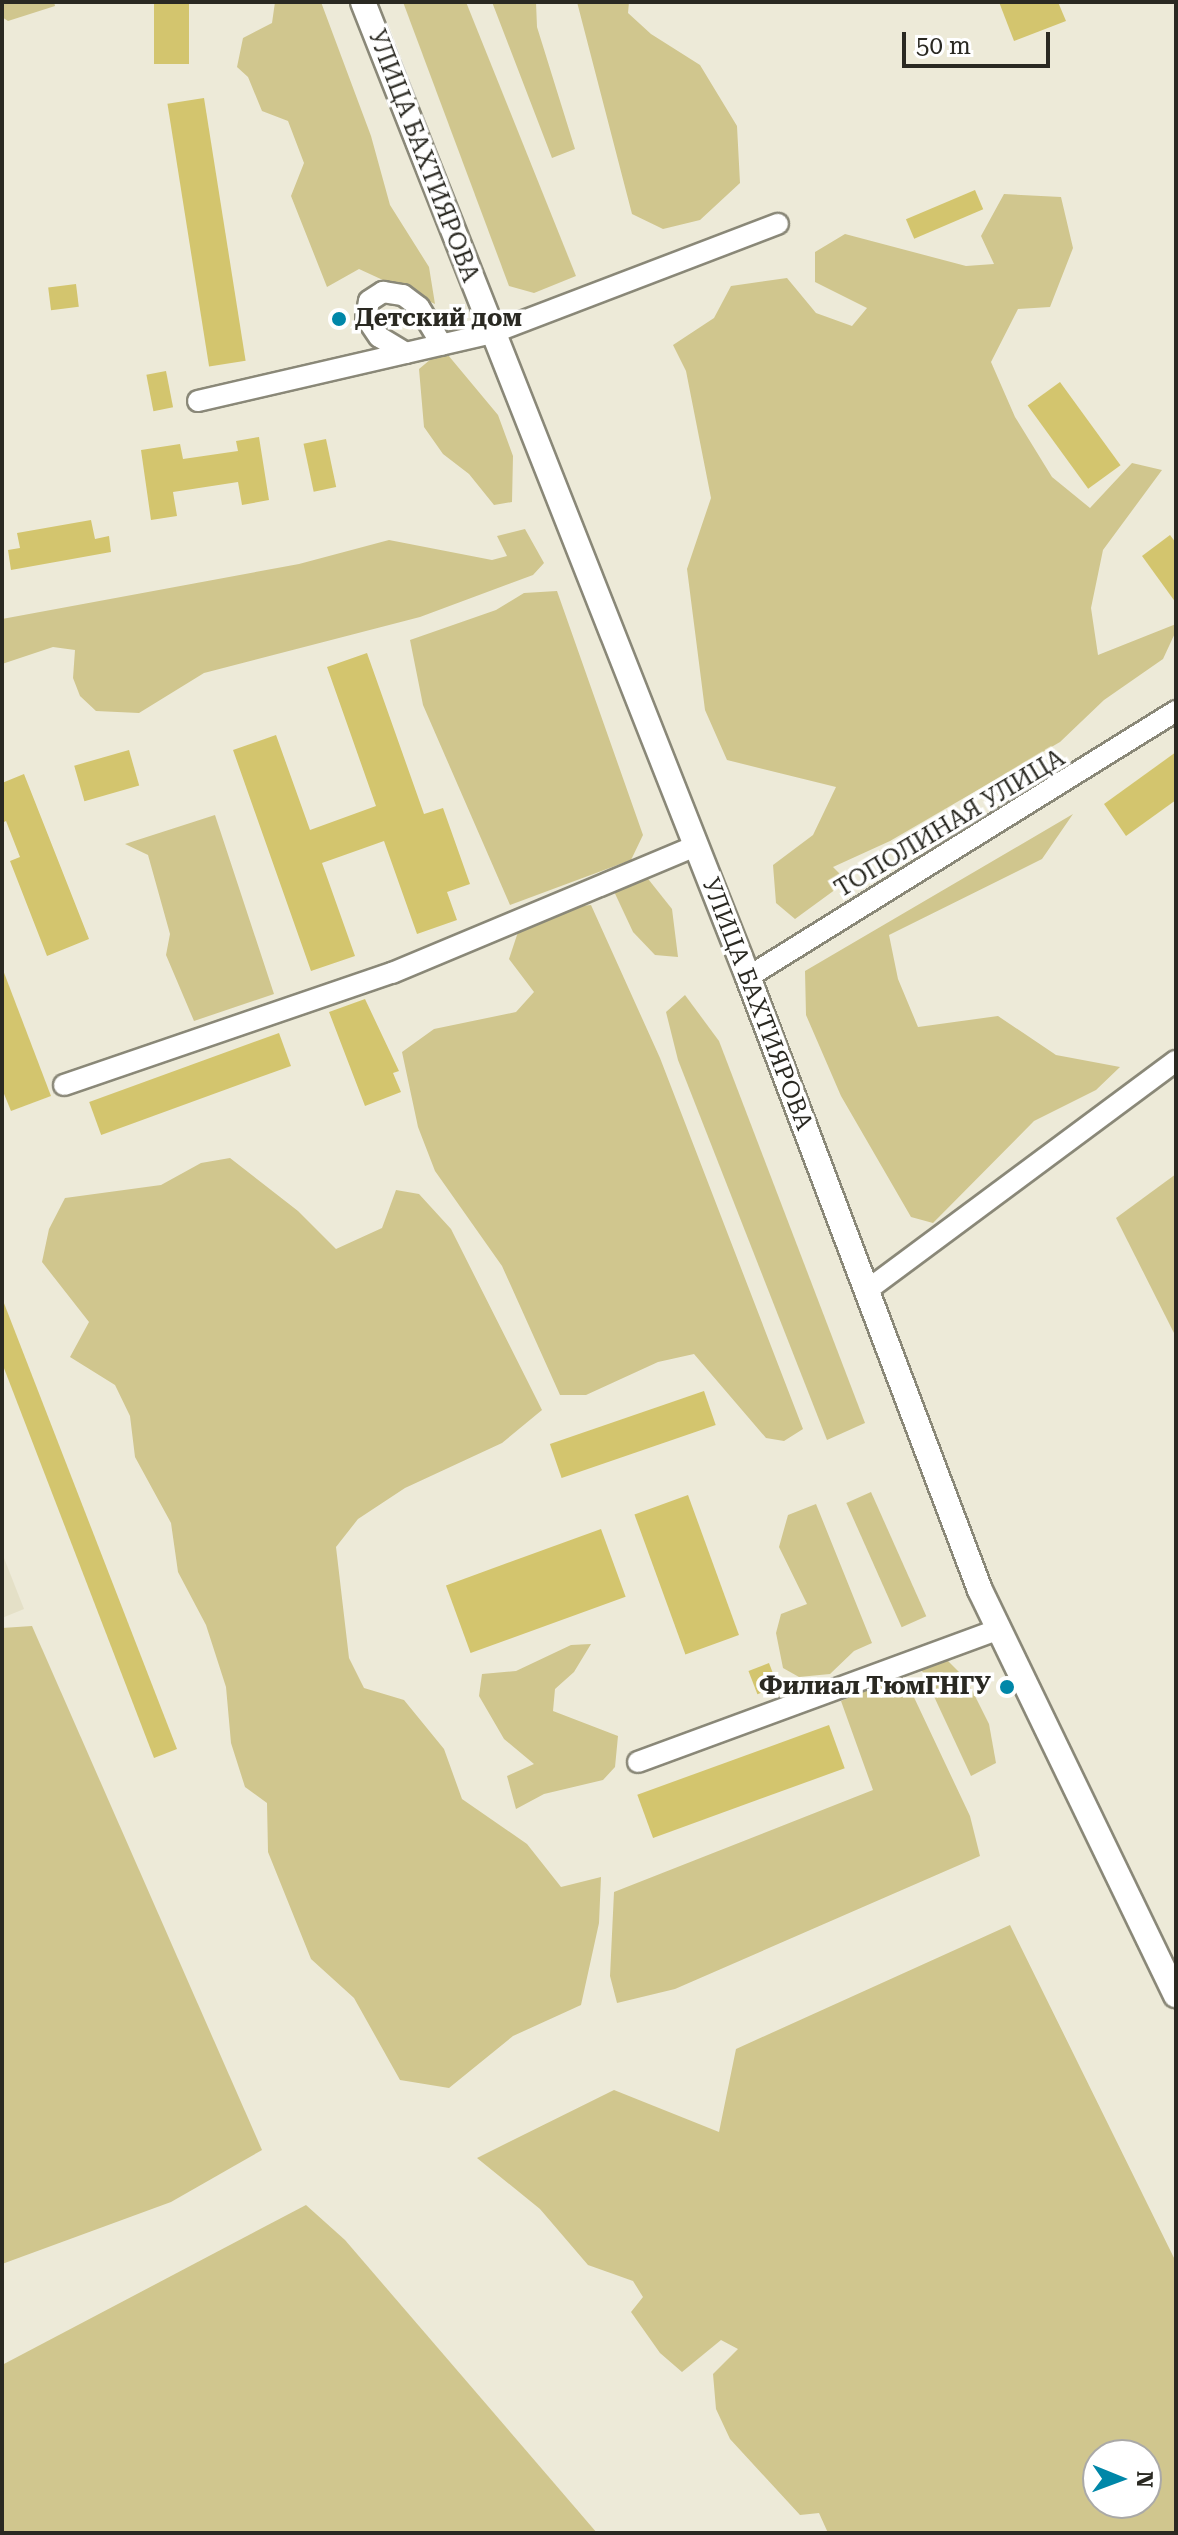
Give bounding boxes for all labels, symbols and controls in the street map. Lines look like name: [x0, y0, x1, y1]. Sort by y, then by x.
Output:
scale bar: [906, 16, 1054, 66]
street label: УЛИЦА БАХТИЯРОВА: [362, 26, 484, 286]
text: 50 m: [916, 32, 971, 60]
place label: Детский дом: [355, 305, 522, 333]
marker: Детский дом: [330, 310, 348, 328]
street label: ТОПОЛИНАЯ УЛИЦА: [830, 744, 1070, 904]
street label: УЛИЦА БАХТИЯРОВА: [696, 874, 818, 1134]
place label: Филиал ТюмГНГУ: [759, 1673, 991, 1701]
marker: Филиал ТюмГНГУ: [998, 1678, 1016, 1696]
north arrow: [1082, 2439, 1162, 2519]
text: N: [1132, 2471, 1157, 2488]

